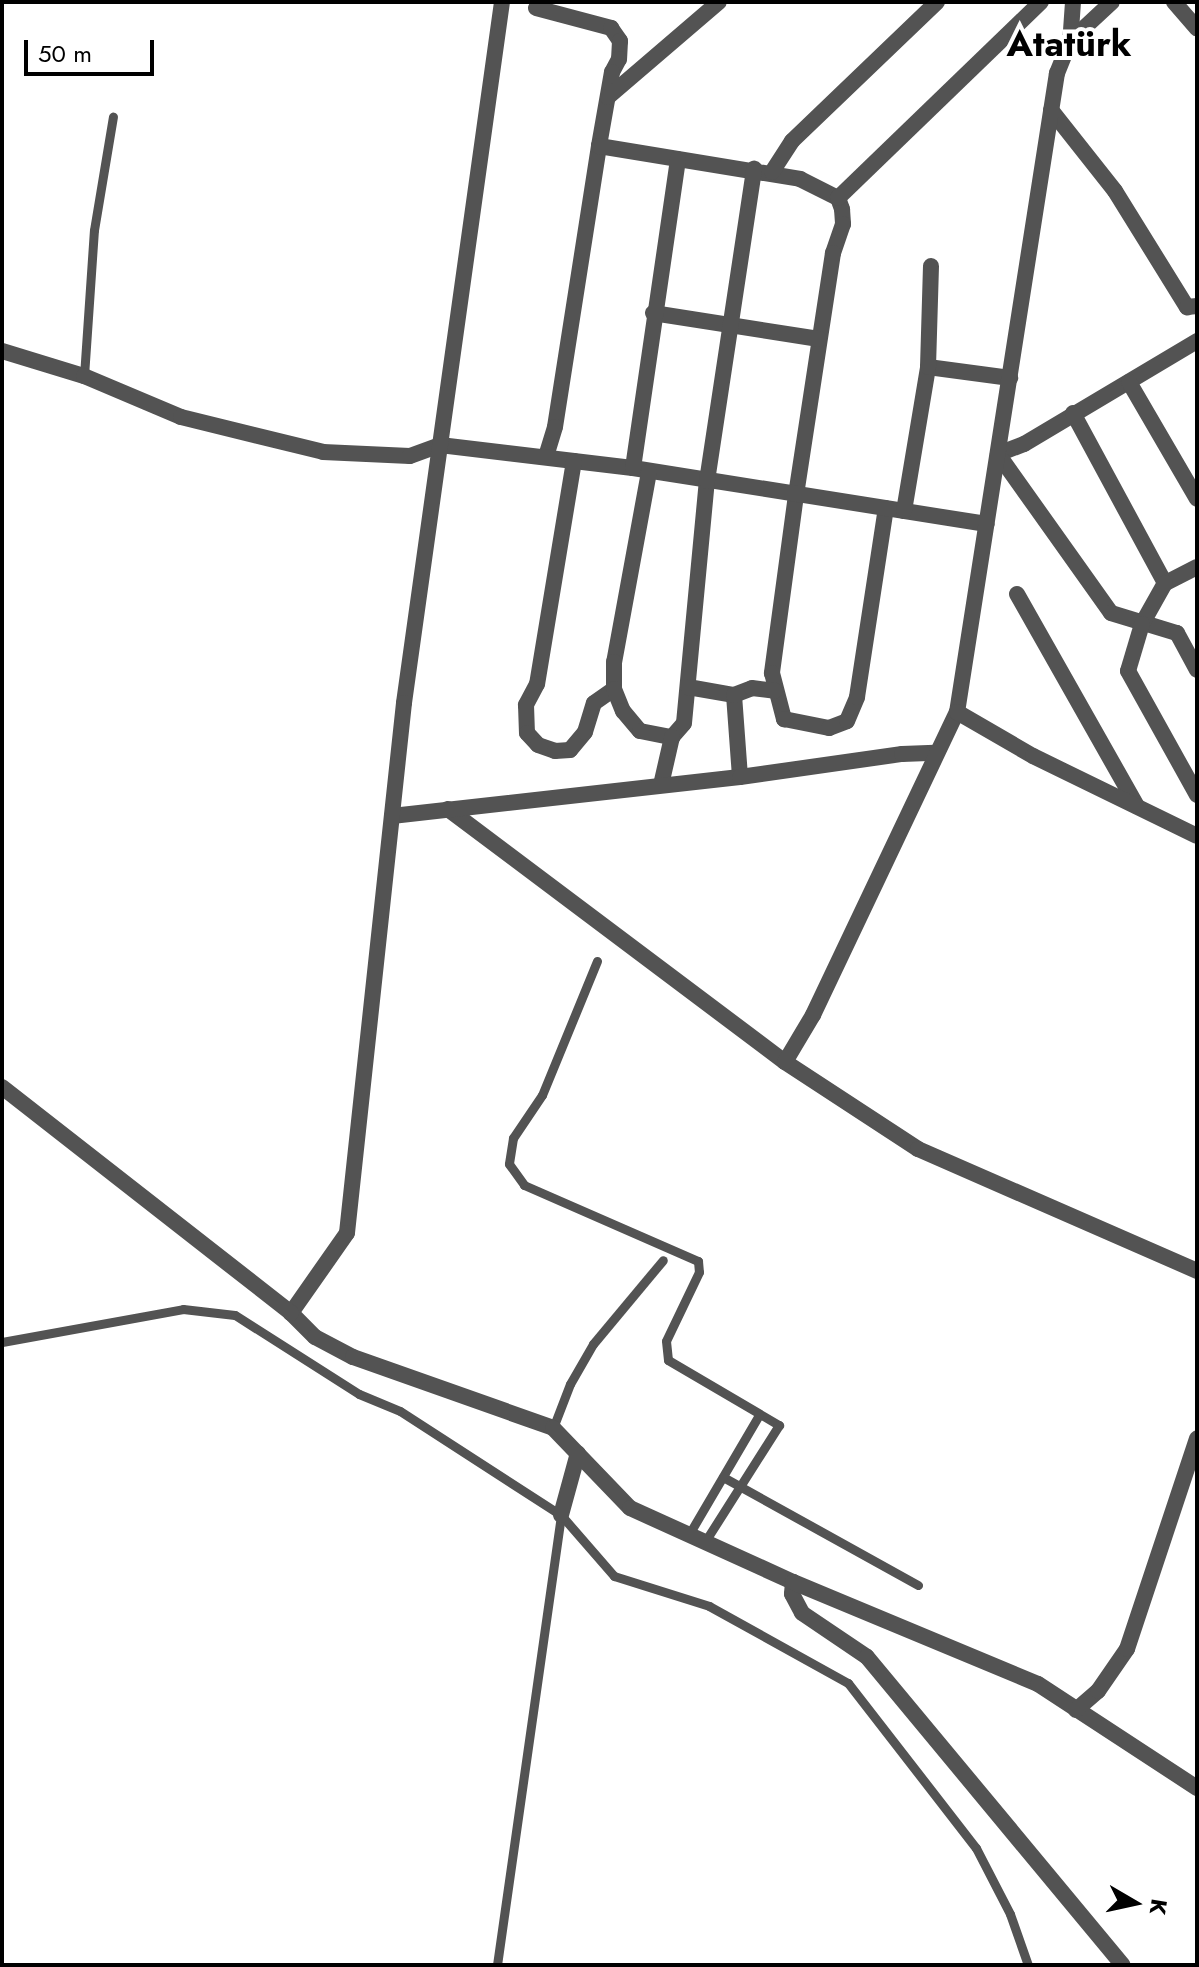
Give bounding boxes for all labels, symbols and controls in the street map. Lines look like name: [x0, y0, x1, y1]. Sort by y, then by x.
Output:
district label: Atatürk: [1006, 22, 1132, 66]
scale bar: [28, 24, 158, 74]
text: 50 m: [38, 36, 92, 71]
north arrow: [1095, 1863, 1175, 1943]
text: K: [1142, 1897, 1176, 1917]

